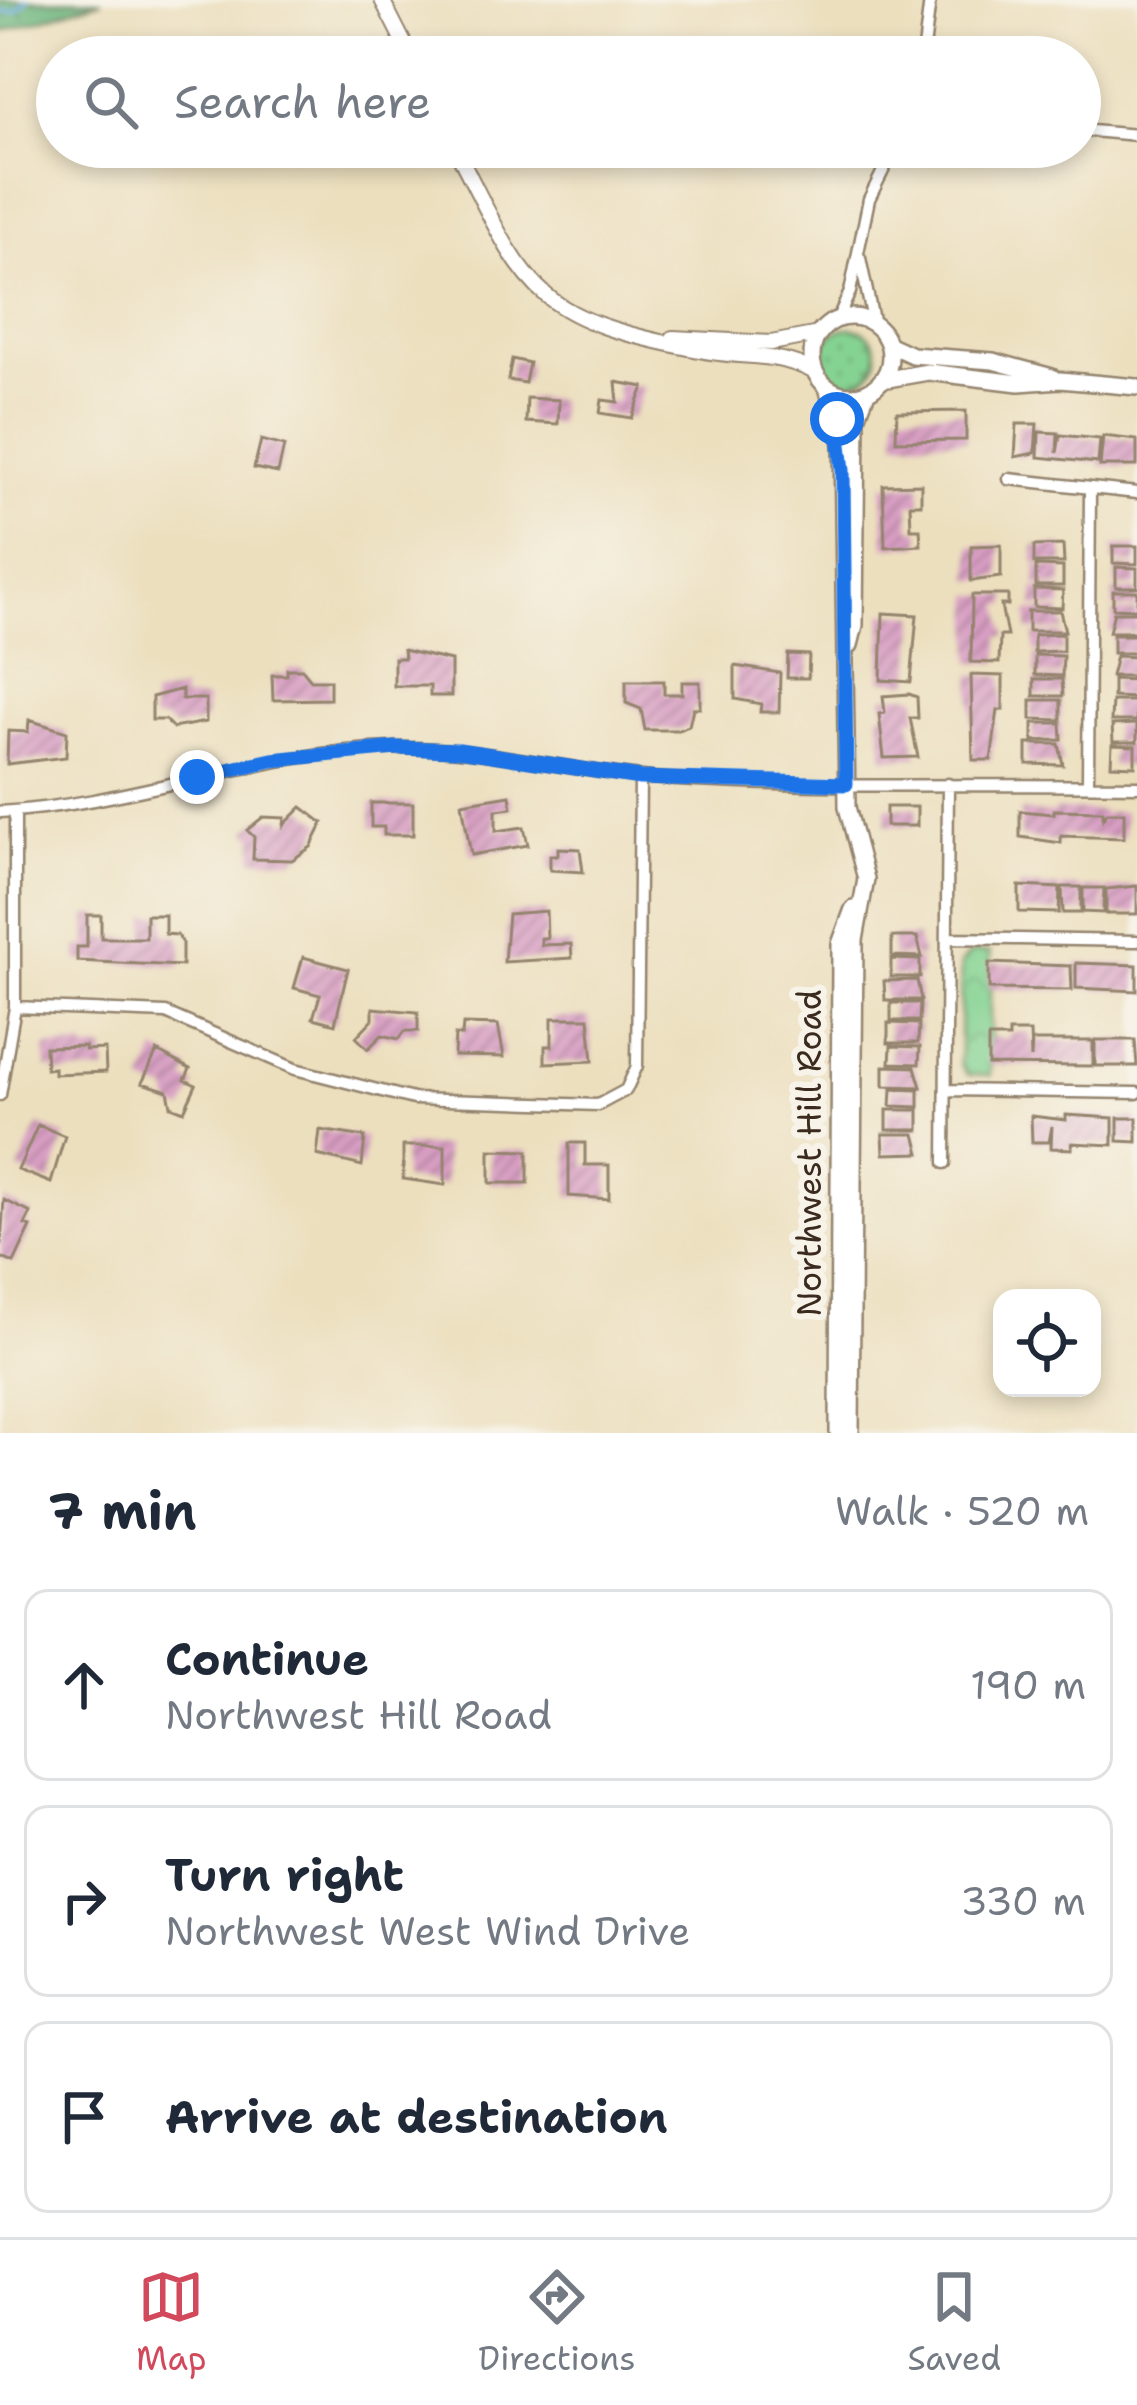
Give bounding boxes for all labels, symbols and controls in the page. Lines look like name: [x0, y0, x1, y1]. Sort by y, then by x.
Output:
search box: [36, 36, 1101, 168]
icon: search: [78, 69, 144, 135]
text: Search here: [174, 72, 431, 132]
route start: [810, 392, 864, 446]
route end: [170, 750, 224, 804]
street label: Northwest Hill Road: [787, 989, 832, 1317]
map controls: [993, 1289, 1101, 1397]
button: locate: [993, 1289, 1101, 1397]
text: 7 min: [48, 1477, 197, 1545]
text: Walk · 520 m: [835, 1485, 1089, 1537]
text: Continue: [165, 1629, 369, 1689]
icon: ahead: [51, 1652, 117, 1718]
text: 190 m: [970, 1659, 1086, 1711]
text: Northwest Hill Road: [165, 1689, 552, 1741]
text: Turn right: [165, 1845, 404, 1905]
icon: right: [51, 1868, 117, 1934]
text: 330 m: [960, 1875, 1086, 1927]
text: Northwest West Wind Drive: [165, 1905, 690, 1957]
icon: arrive: [51, 2084, 117, 2150]
text: Arrive at destination: [165, 2087, 668, 2147]
tab: Map: [136, 2264, 207, 2381]
tab: Directions: [478, 2264, 636, 2381]
tab: Saved: [907, 2264, 1001, 2381]

